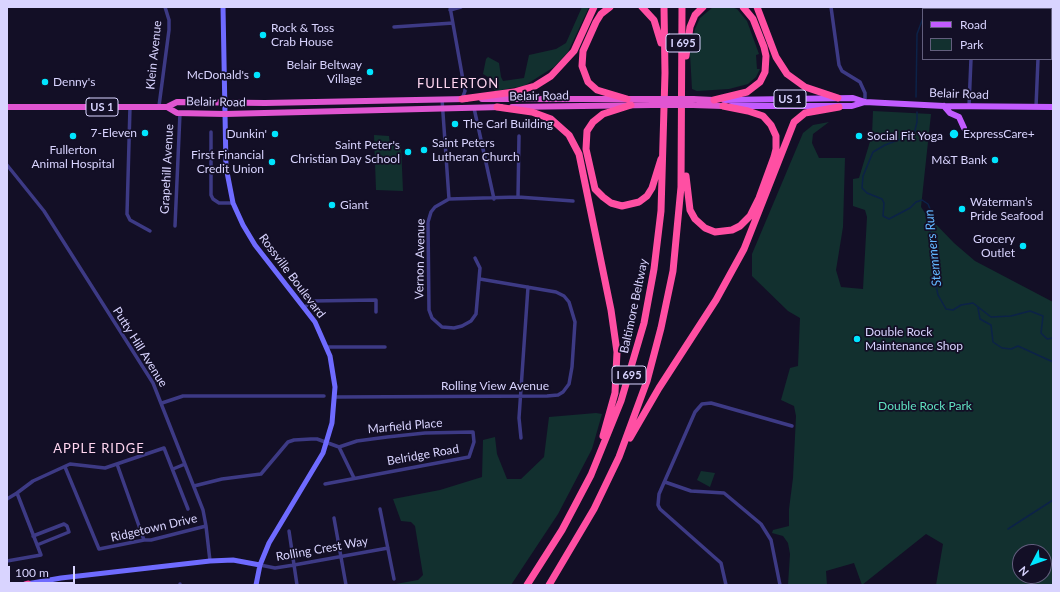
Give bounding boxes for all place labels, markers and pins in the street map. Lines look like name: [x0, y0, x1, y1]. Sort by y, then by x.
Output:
place label: Rock & Toss Crab House: [271, 21, 334, 49]
marker: Rock & Toss Crab House: [258, 30, 268, 40]
place label: Belair Beltway Village: [286, 58, 362, 86]
marker: Belair Beltway Village: [365, 67, 375, 77]
place label: McDonald's: [187, 68, 249, 82]
marker: McDonald's: [252, 70, 262, 80]
place label: Denny's: [53, 75, 95, 89]
marker: Denny's: [40, 77, 50, 87]
place label: The Carl Building: [463, 117, 553, 131]
marker: The Carl Building: [450, 119, 460, 129]
place label: 7-Eleven: [91, 126, 137, 140]
place label: Dunkin': [227, 127, 267, 141]
place label: ExpressCare+: [963, 127, 1035, 141]
marker: 7-Eleven: [140, 128, 150, 138]
marker: ExpressCare+: [948, 128, 960, 140]
marker: Dunkin': [270, 129, 280, 139]
place label: Social Fit Yoga: [867, 129, 943, 143]
marker: Fullerton Animal Hospital: [68, 131, 78, 141]
marker: Social Fit Yoga: [854, 131, 864, 141]
place label: Saint Peters Lutheran Church: [432, 136, 520, 164]
place label: Saint Peter's Christian Day School: [290, 138, 400, 166]
place label: Fullerton Animal Hospital: [31, 143, 115, 171]
marker: Saint Peters Lutheran Church: [419, 145, 429, 155]
marker: Saint Peter's Christian Day School: [403, 147, 413, 157]
place label: First Financial Credit Union: [191, 148, 264, 176]
place label: M&T Bank: [931, 153, 987, 167]
marker: M&T Bank: [990, 155, 1000, 165]
marker: First Financial Credit Union: [267, 157, 277, 167]
place label: Waterman’s Pride Seafood: [970, 195, 1043, 223]
place label: Giant: [340, 198, 368, 212]
marker: Giant: [327, 200, 337, 210]
marker: Waterman’s Pride Seafood: [957, 204, 967, 214]
place label: Grocery Outlet: [973, 232, 1015, 260]
marker: Grocery Outlet: [1018, 241, 1028, 251]
place label: Double Rock Maintenance Shop: [865, 325, 963, 353]
marker: Double Rock Maintenance Shop: [852, 334, 862, 344]

